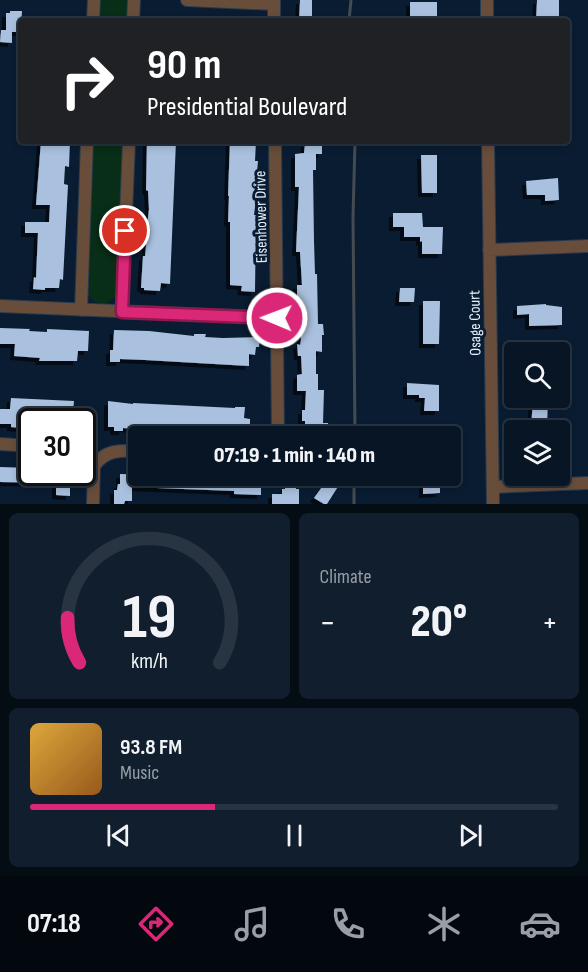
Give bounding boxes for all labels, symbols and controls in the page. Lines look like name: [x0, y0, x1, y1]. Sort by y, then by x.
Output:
text: 90 m: [147, 40, 221, 91]
icon: right: [48, 42, 126, 120]
text: Presidential Boulevard: [147, 91, 347, 123]
street label: Eisenhower Drive: [251, 171, 272, 263]
pin: [99, 205, 150, 256]
icon: arrive: [108, 214, 141, 247]
position arrow: [245, 286, 309, 350]
street label: Osage Court: [465, 290, 486, 356]
map controls: [504, 342, 570, 486]
button: search: [504, 342, 570, 408]
speed limit sign: 30: [18, 408, 96, 486]
button: layers: [504, 420, 570, 486]
text: 07:19 · 1 min · 140 m: [214, 442, 375, 469]
text: Climate: [320, 565, 372, 589]
text: 19: [122, 581, 176, 656]
text: 20°: [410, 595, 467, 650]
text: −: [320, 603, 336, 643]
text: +: [542, 603, 558, 643]
text: km/h: [131, 649, 168, 674]
text: 93.8 FM: [120, 734, 182, 761]
text: Music: [120, 761, 159, 785]
icon: previous: [102, 819, 135, 852]
icon: pause: [278, 819, 311, 852]
icon: next: [454, 819, 487, 852]
icon: directions: [135, 903, 177, 945]
icon: music: [231, 903, 273, 945]
icon: phone: [327, 903, 369, 945]
icon: climate: [423, 903, 465, 945]
icon: car: [519, 903, 561, 945]
text: 07:18: [27, 908, 81, 940]

